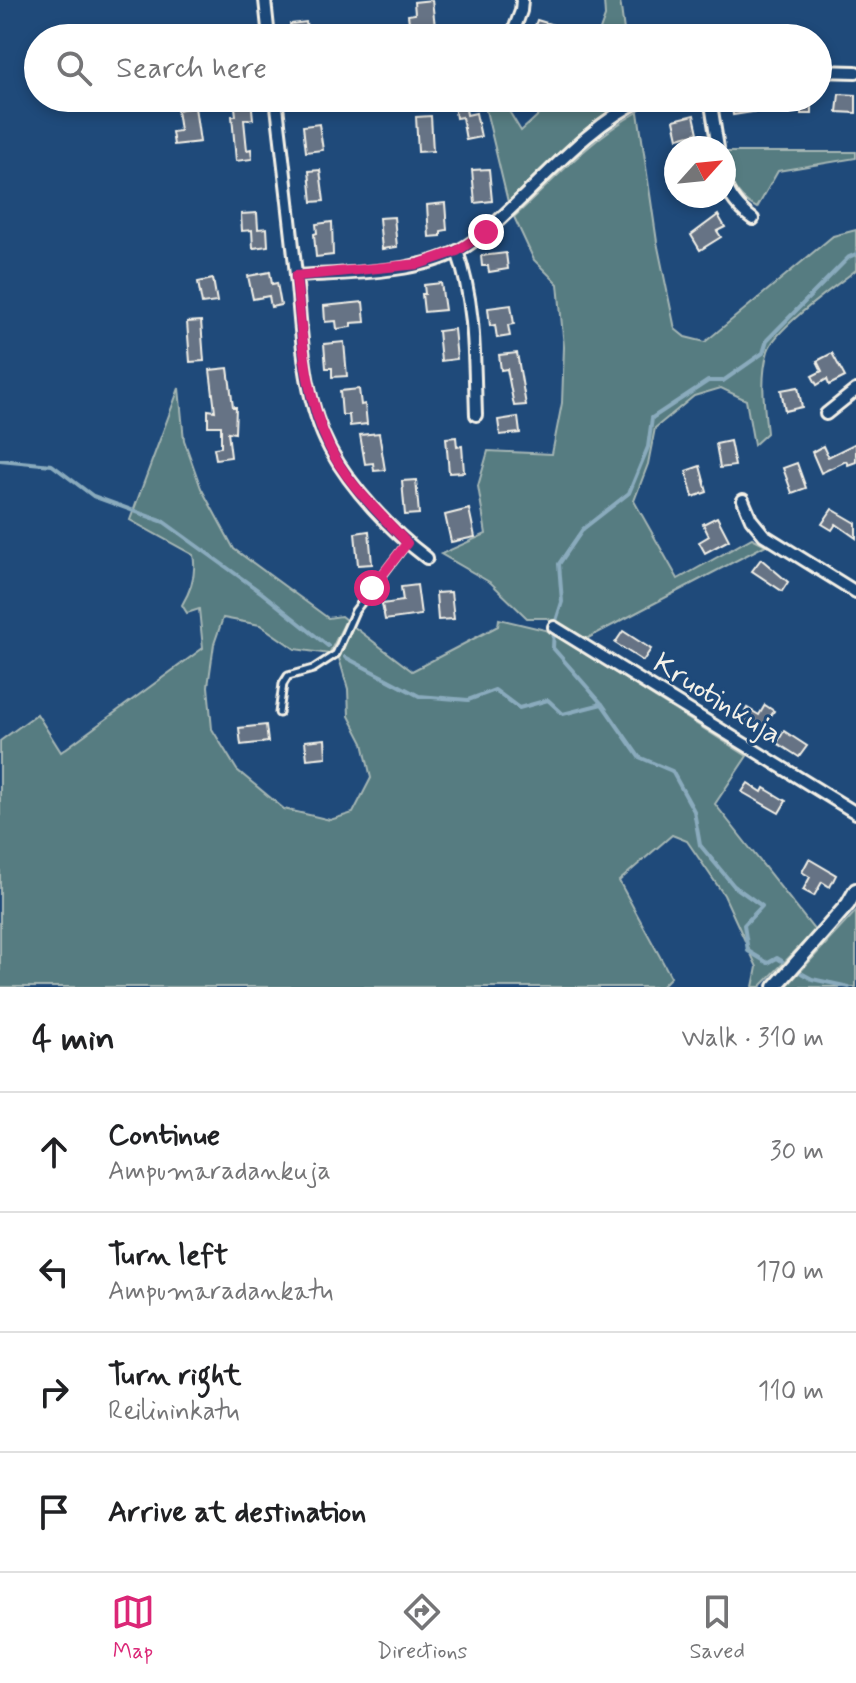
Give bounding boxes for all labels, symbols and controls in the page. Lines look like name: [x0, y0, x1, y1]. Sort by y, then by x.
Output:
search box: [24, 24, 832, 112]
icon: search: [52, 46, 96, 90]
text: Search here: [116, 49, 267, 88]
north arrow: [664, 136, 736, 208]
route end: [468, 214, 504, 250]
route start: [354, 570, 390, 606]
street label: Kruotinkuja: [645, 644, 789, 754]
text: 4 min: [32, 1017, 115, 1062]
text: Walk · 310 m: [682, 1022, 824, 1056]
text: Continue: [108, 1116, 220, 1155]
icon: ahead: [32, 1130, 76, 1174]
text: 30 m: [770, 1135, 824, 1169]
text: Ampumaradankuja: [108, 1155, 331, 1189]
text: Turn left: [108, 1236, 228, 1275]
icon: left: [32, 1250, 76, 1294]
text: 170 m: [756, 1255, 824, 1289]
text: Ampumaradankatu: [108, 1275, 333, 1309]
text: Turn right: [108, 1356, 241, 1395]
icon: right: [32, 1370, 76, 1414]
text: 110 m: [758, 1375, 824, 1409]
text: Reilininkatu: [108, 1395, 240, 1429]
icon: arrive: [32, 1490, 76, 1534]
text: Arrive at destination: [108, 1493, 366, 1532]
tab: Map: [111, 1590, 155, 1666]
tab: Directions: [377, 1590, 467, 1666]
tab: Saved: [689, 1590, 745, 1666]

